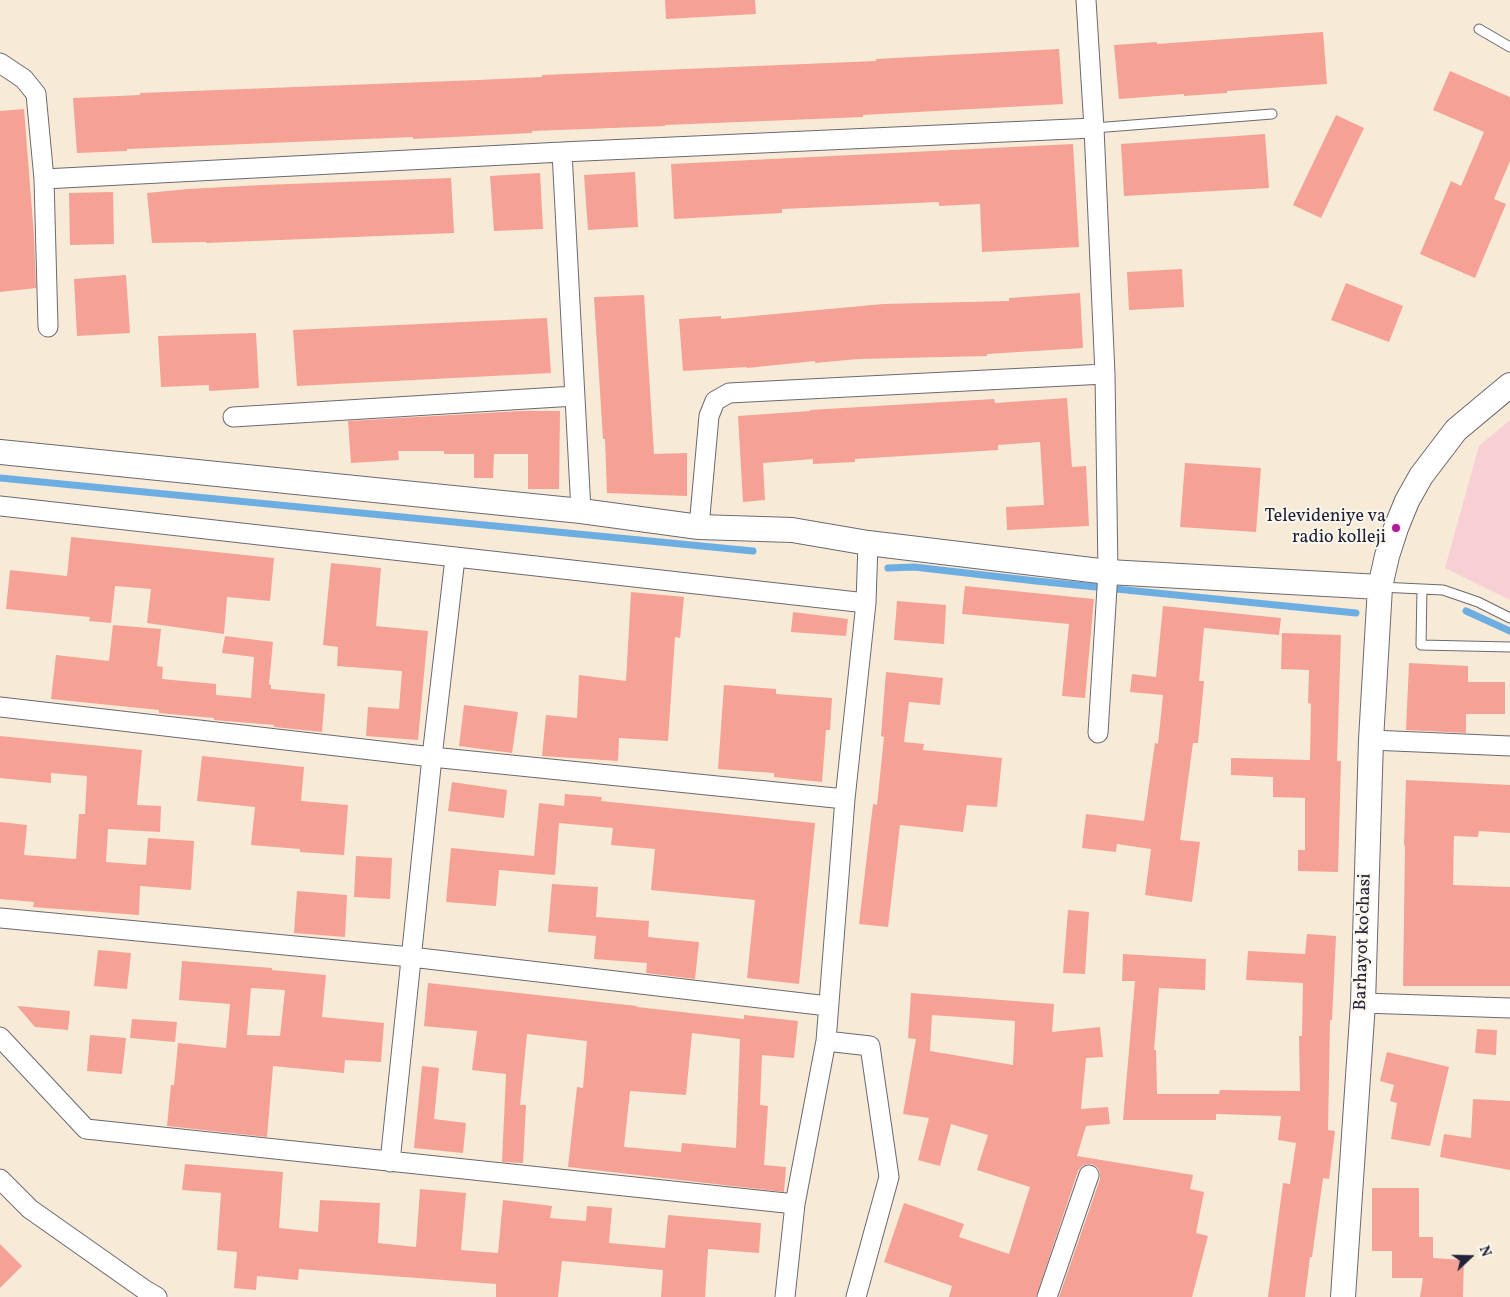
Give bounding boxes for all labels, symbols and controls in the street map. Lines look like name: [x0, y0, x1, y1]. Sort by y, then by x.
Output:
place label: Televideniye va radio kolleji: [1265, 507, 1386, 550]
marker: Televideniye va radio kolleji: [1390, 522, 1402, 534]
street label: Barhayot ko'chasi: [1351, 873, 1377, 1011]
north arrow: [1445, 1232, 1495, 1282]
text: N: [1474, 1243, 1495, 1260]

